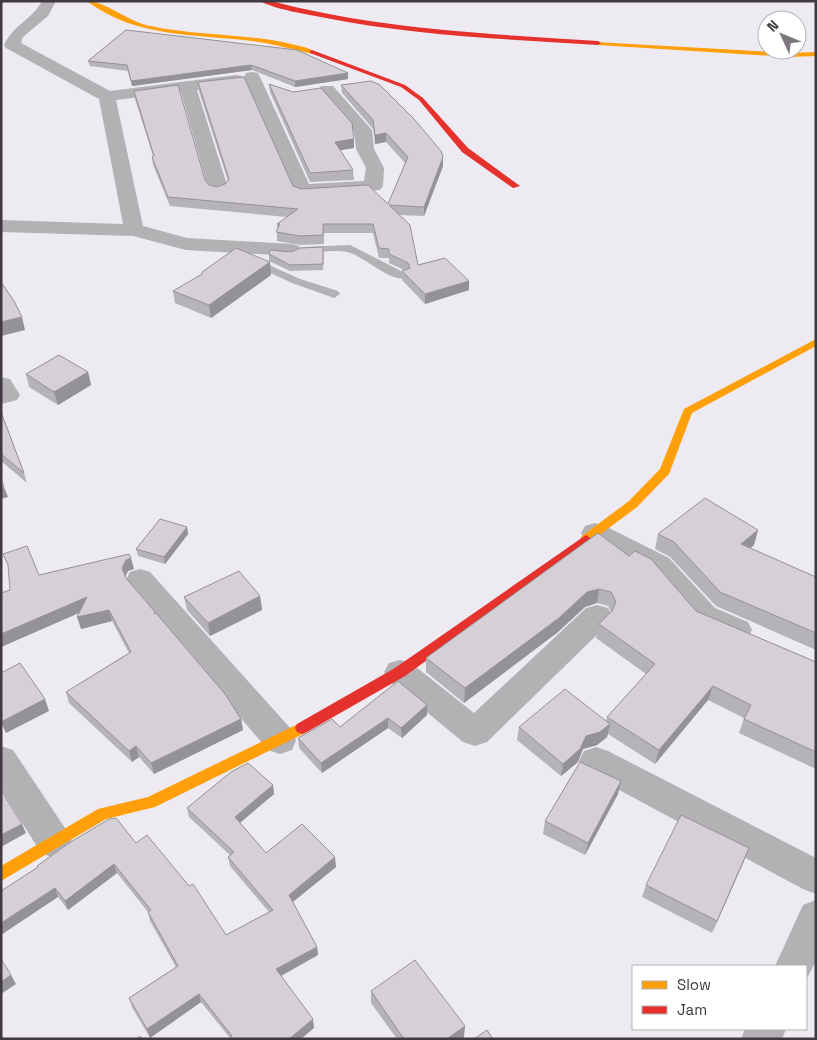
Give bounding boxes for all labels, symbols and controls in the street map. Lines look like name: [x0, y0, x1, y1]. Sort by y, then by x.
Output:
north arrow: [757, 10, 807, 60]
text: N: [763, 16, 782, 36]
legend: [632, 965, 807, 1030]
text: Slow: [677, 975, 711, 994]
text: Jam: [677, 1000, 707, 1019]

